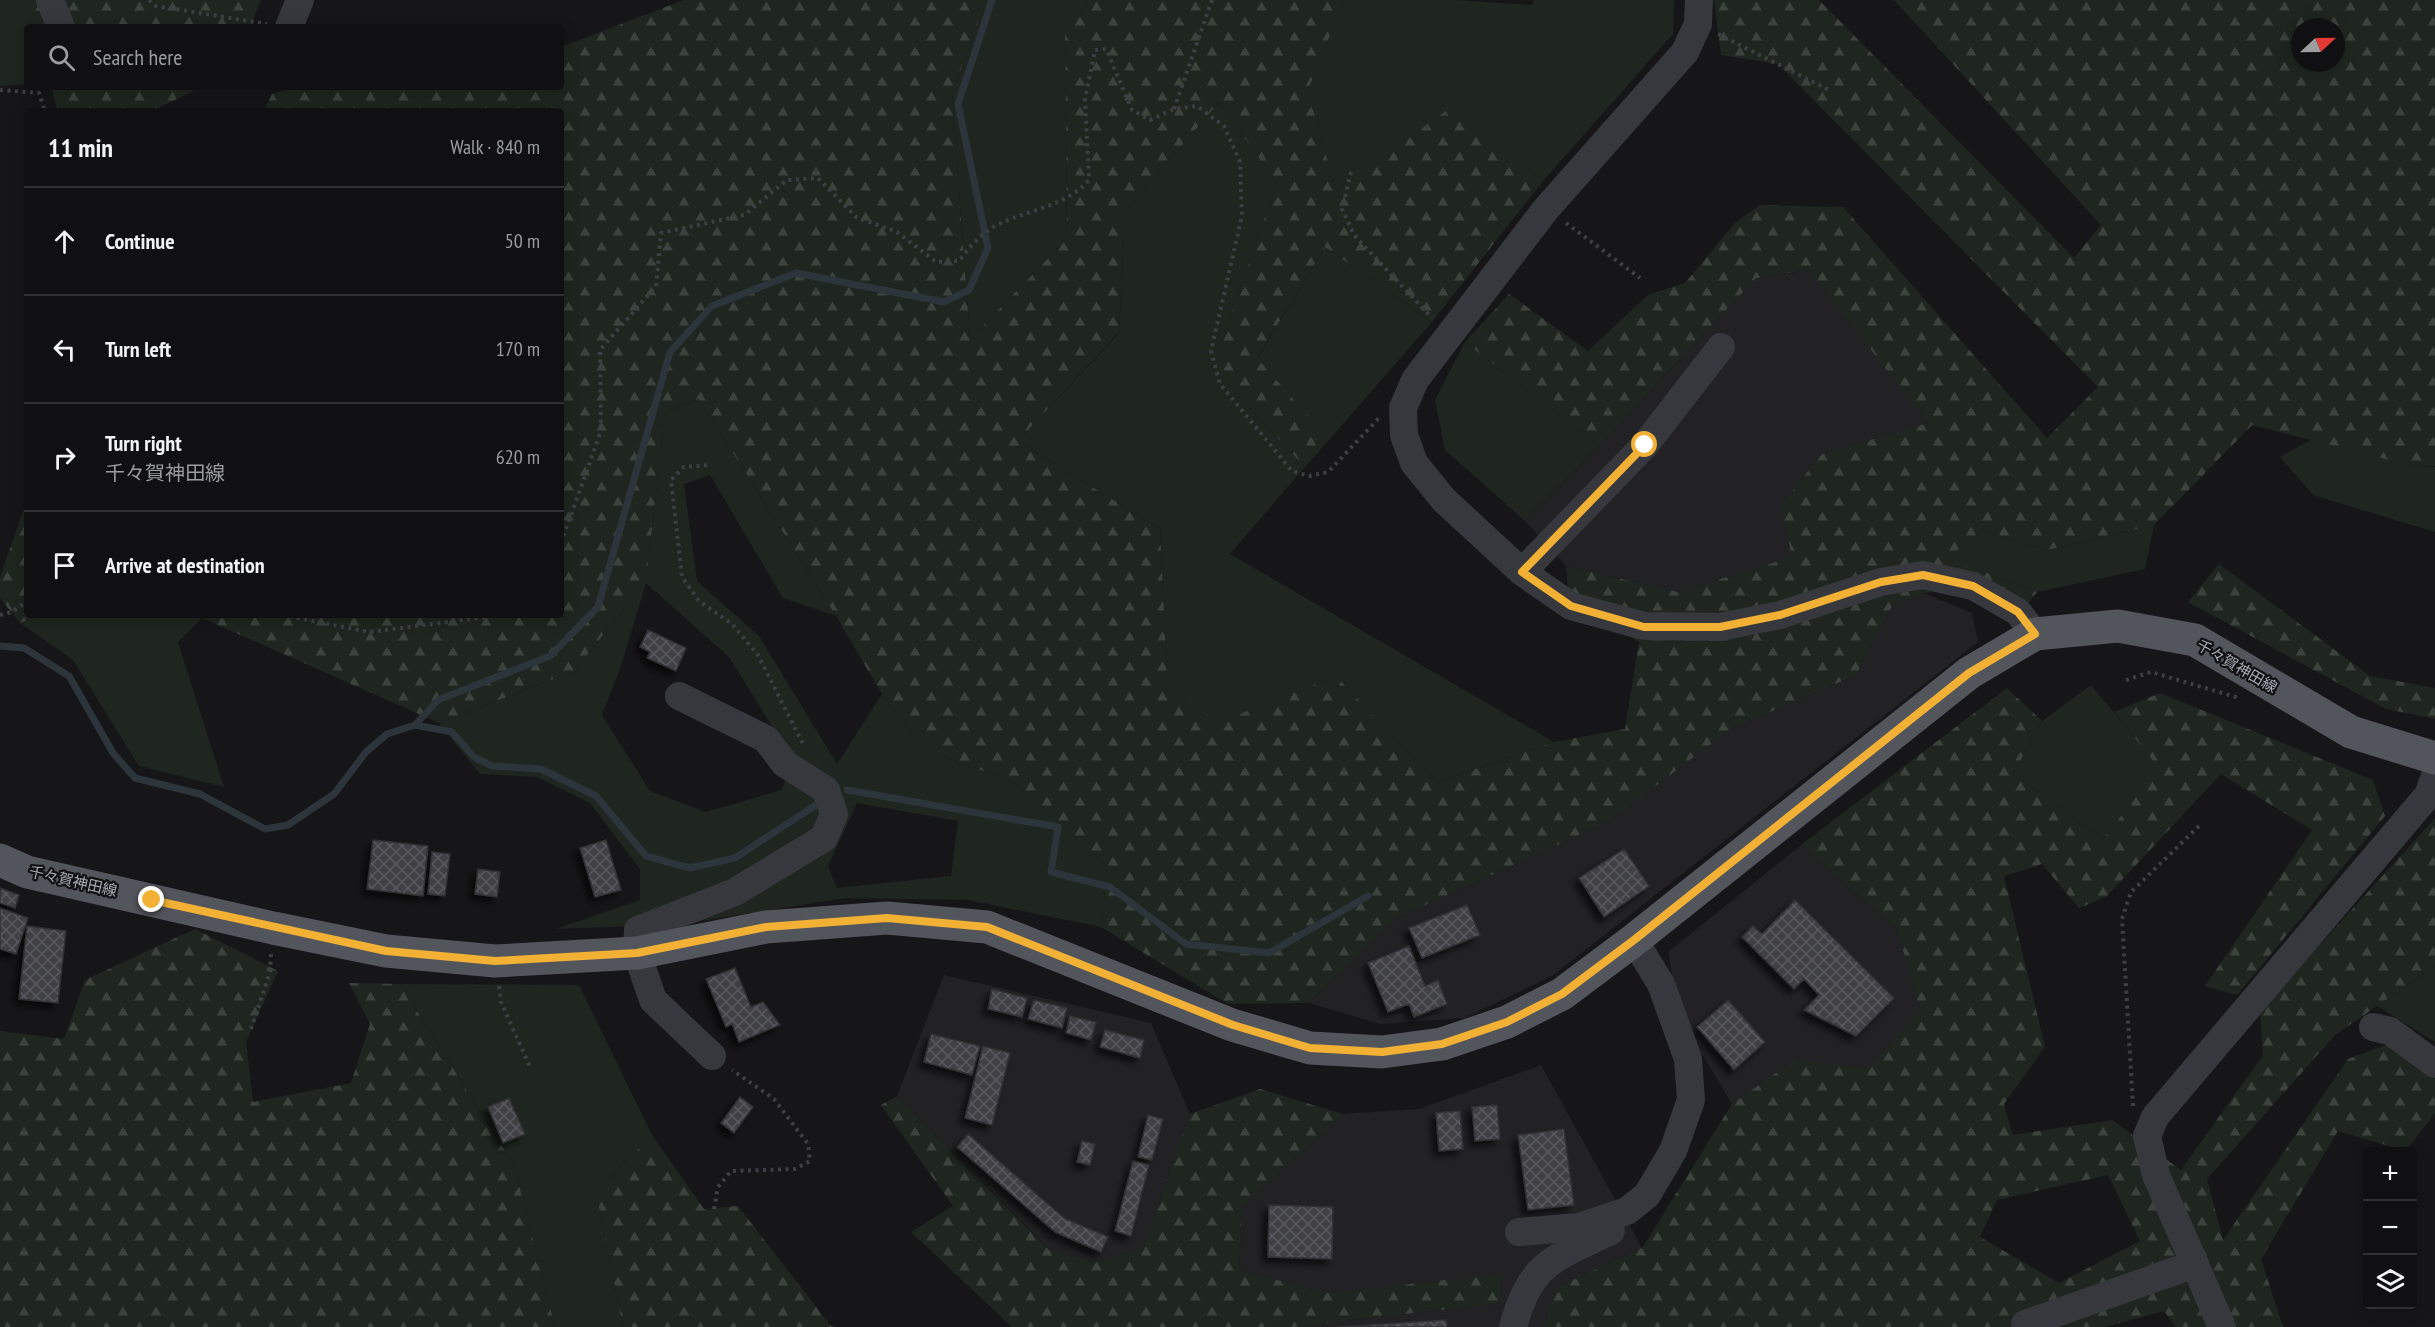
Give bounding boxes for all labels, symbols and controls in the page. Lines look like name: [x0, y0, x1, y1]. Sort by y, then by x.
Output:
north arrow: [2291, 18, 2345, 72]
search box: [24, 24, 564, 90]
icon: search: [45, 41, 78, 74]
text: Search here: [93, 43, 182, 71]
text: 11 min: [48, 131, 113, 164]
text: Walk · 840 m: [450, 134, 540, 160]
icon: ahead: [48, 225, 81, 258]
text: Continue: [105, 227, 175, 255]
text: 50 m: [505, 228, 540, 254]
icon: left: [48, 333, 81, 366]
text: Turn left: [105, 335, 171, 363]
text: 170 m: [496, 336, 540, 362]
text: Turn right: [105, 429, 182, 457]
route start: [1631, 431, 1657, 457]
icon: right: [48, 441, 81, 474]
text: 620 m: [496, 444, 540, 470]
text: 千々賀神田線: [105, 460, 225, 486]
icon: arrive: [48, 549, 81, 582]
text: Arrive at destination: [105, 551, 265, 579]
street label: 千々賀神田線: [2193, 635, 2281, 697]
street label: 千々賀神田線: [27, 862, 119, 900]
route end: [138, 886, 164, 912]
map controls: [2363, 1147, 2417, 1309]
button: +: [2363, 1147, 2417, 1201]
button: −: [2363, 1201, 2417, 1255]
button: layers: [2363, 1255, 2417, 1309]

